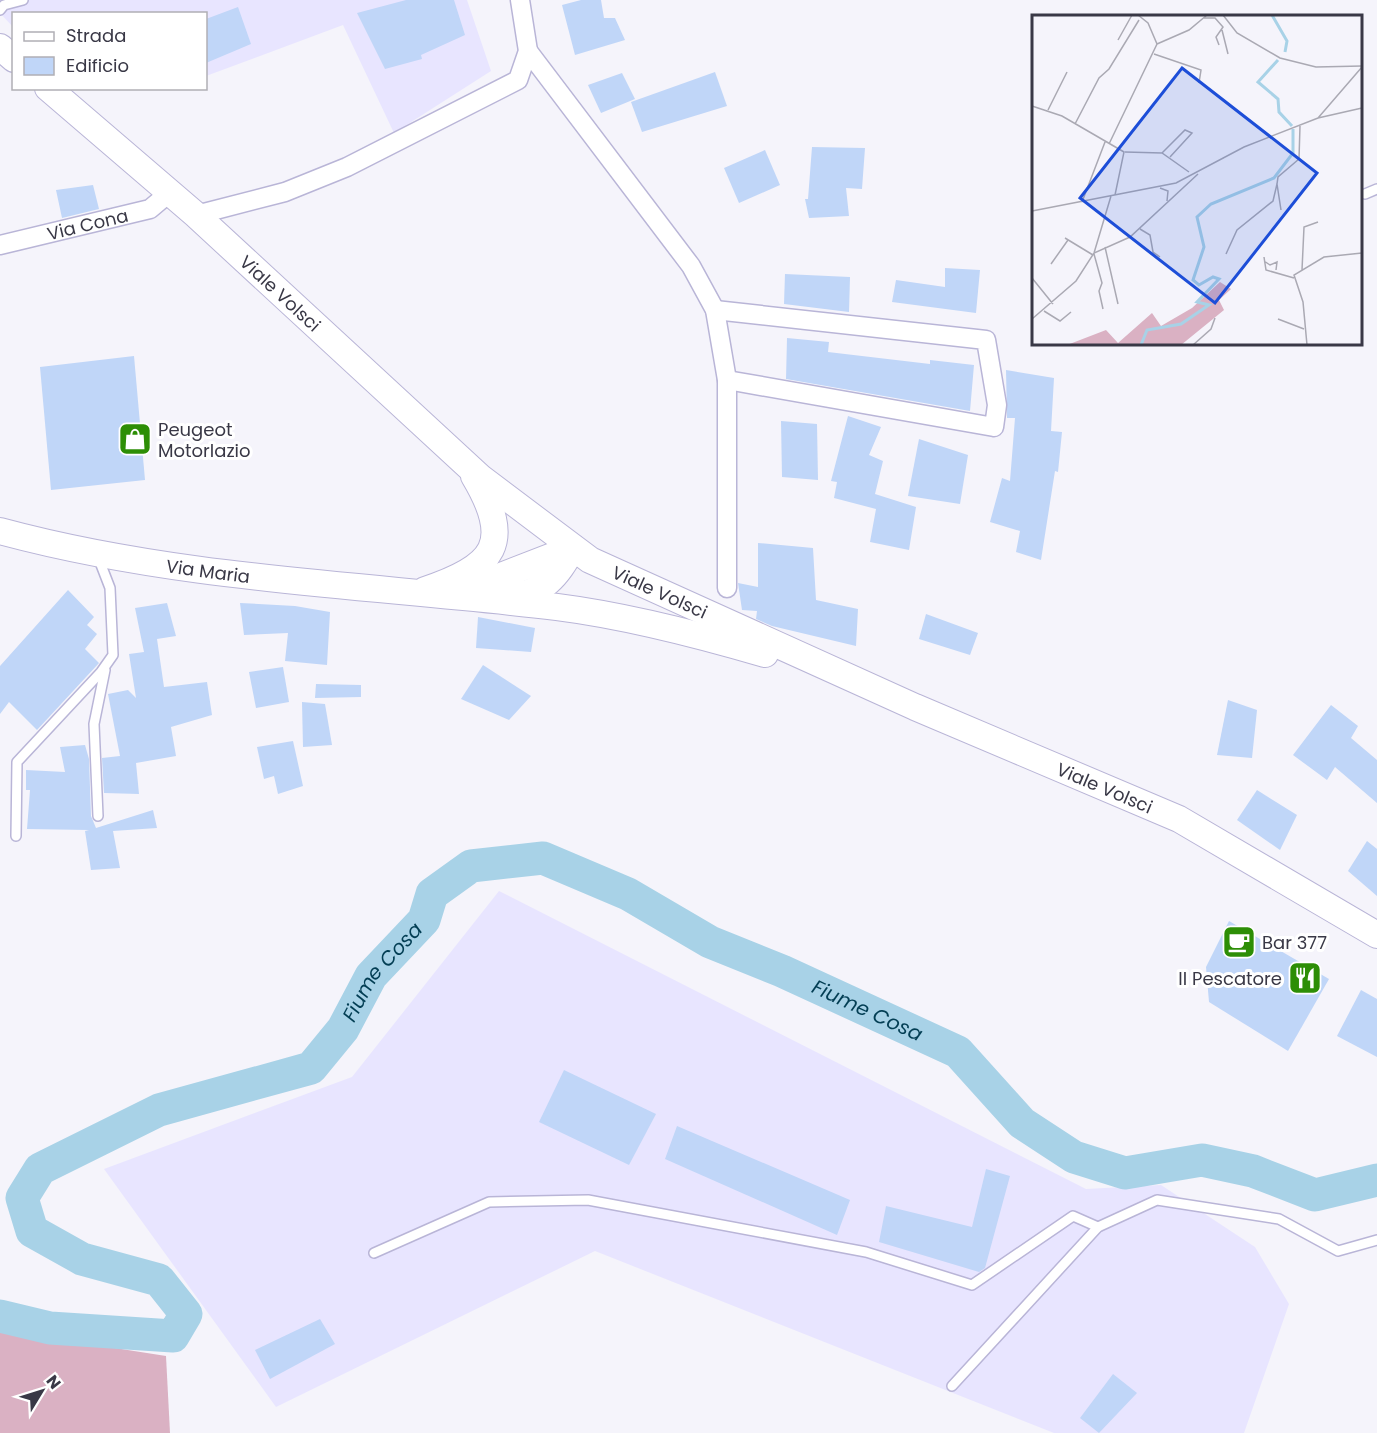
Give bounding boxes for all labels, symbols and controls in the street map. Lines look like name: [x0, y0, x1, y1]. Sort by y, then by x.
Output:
legend: [12, 12, 207, 90]
inset map: [1032, 15, 1362, 345]
text: Strada: [66, 23, 126, 48]
text: Edificio: [66, 53, 129, 78]
street label: Via Cona: [44, 202, 131, 246]
street label: Viale Volsci: [234, 249, 327, 337]
place label: Peugeot Motorlazio: [158, 417, 251, 463]
shop icon: Peugeot Motorlazio: [117, 421, 153, 457]
street label: Via Maria: [164, 553, 251, 589]
street label: Viale Volsci: [608, 559, 712, 624]
street label: Viale Volsci: [1053, 756, 1157, 819]
water label: Fiume Cosa: [335, 916, 429, 1027]
cafe icon: Bar 377: [1221, 924, 1257, 960]
place label: Bar 377: [1262, 930, 1327, 955]
restaurant icon: Il Pescatore: [1287, 960, 1323, 996]
place label: Il Pescatore: [1178, 966, 1282, 991]
water label: Fiume Cosa: [807, 973, 927, 1048]
north arrow: [12, 1361, 72, 1421]
text: N: [41, 1370, 66, 1394]

